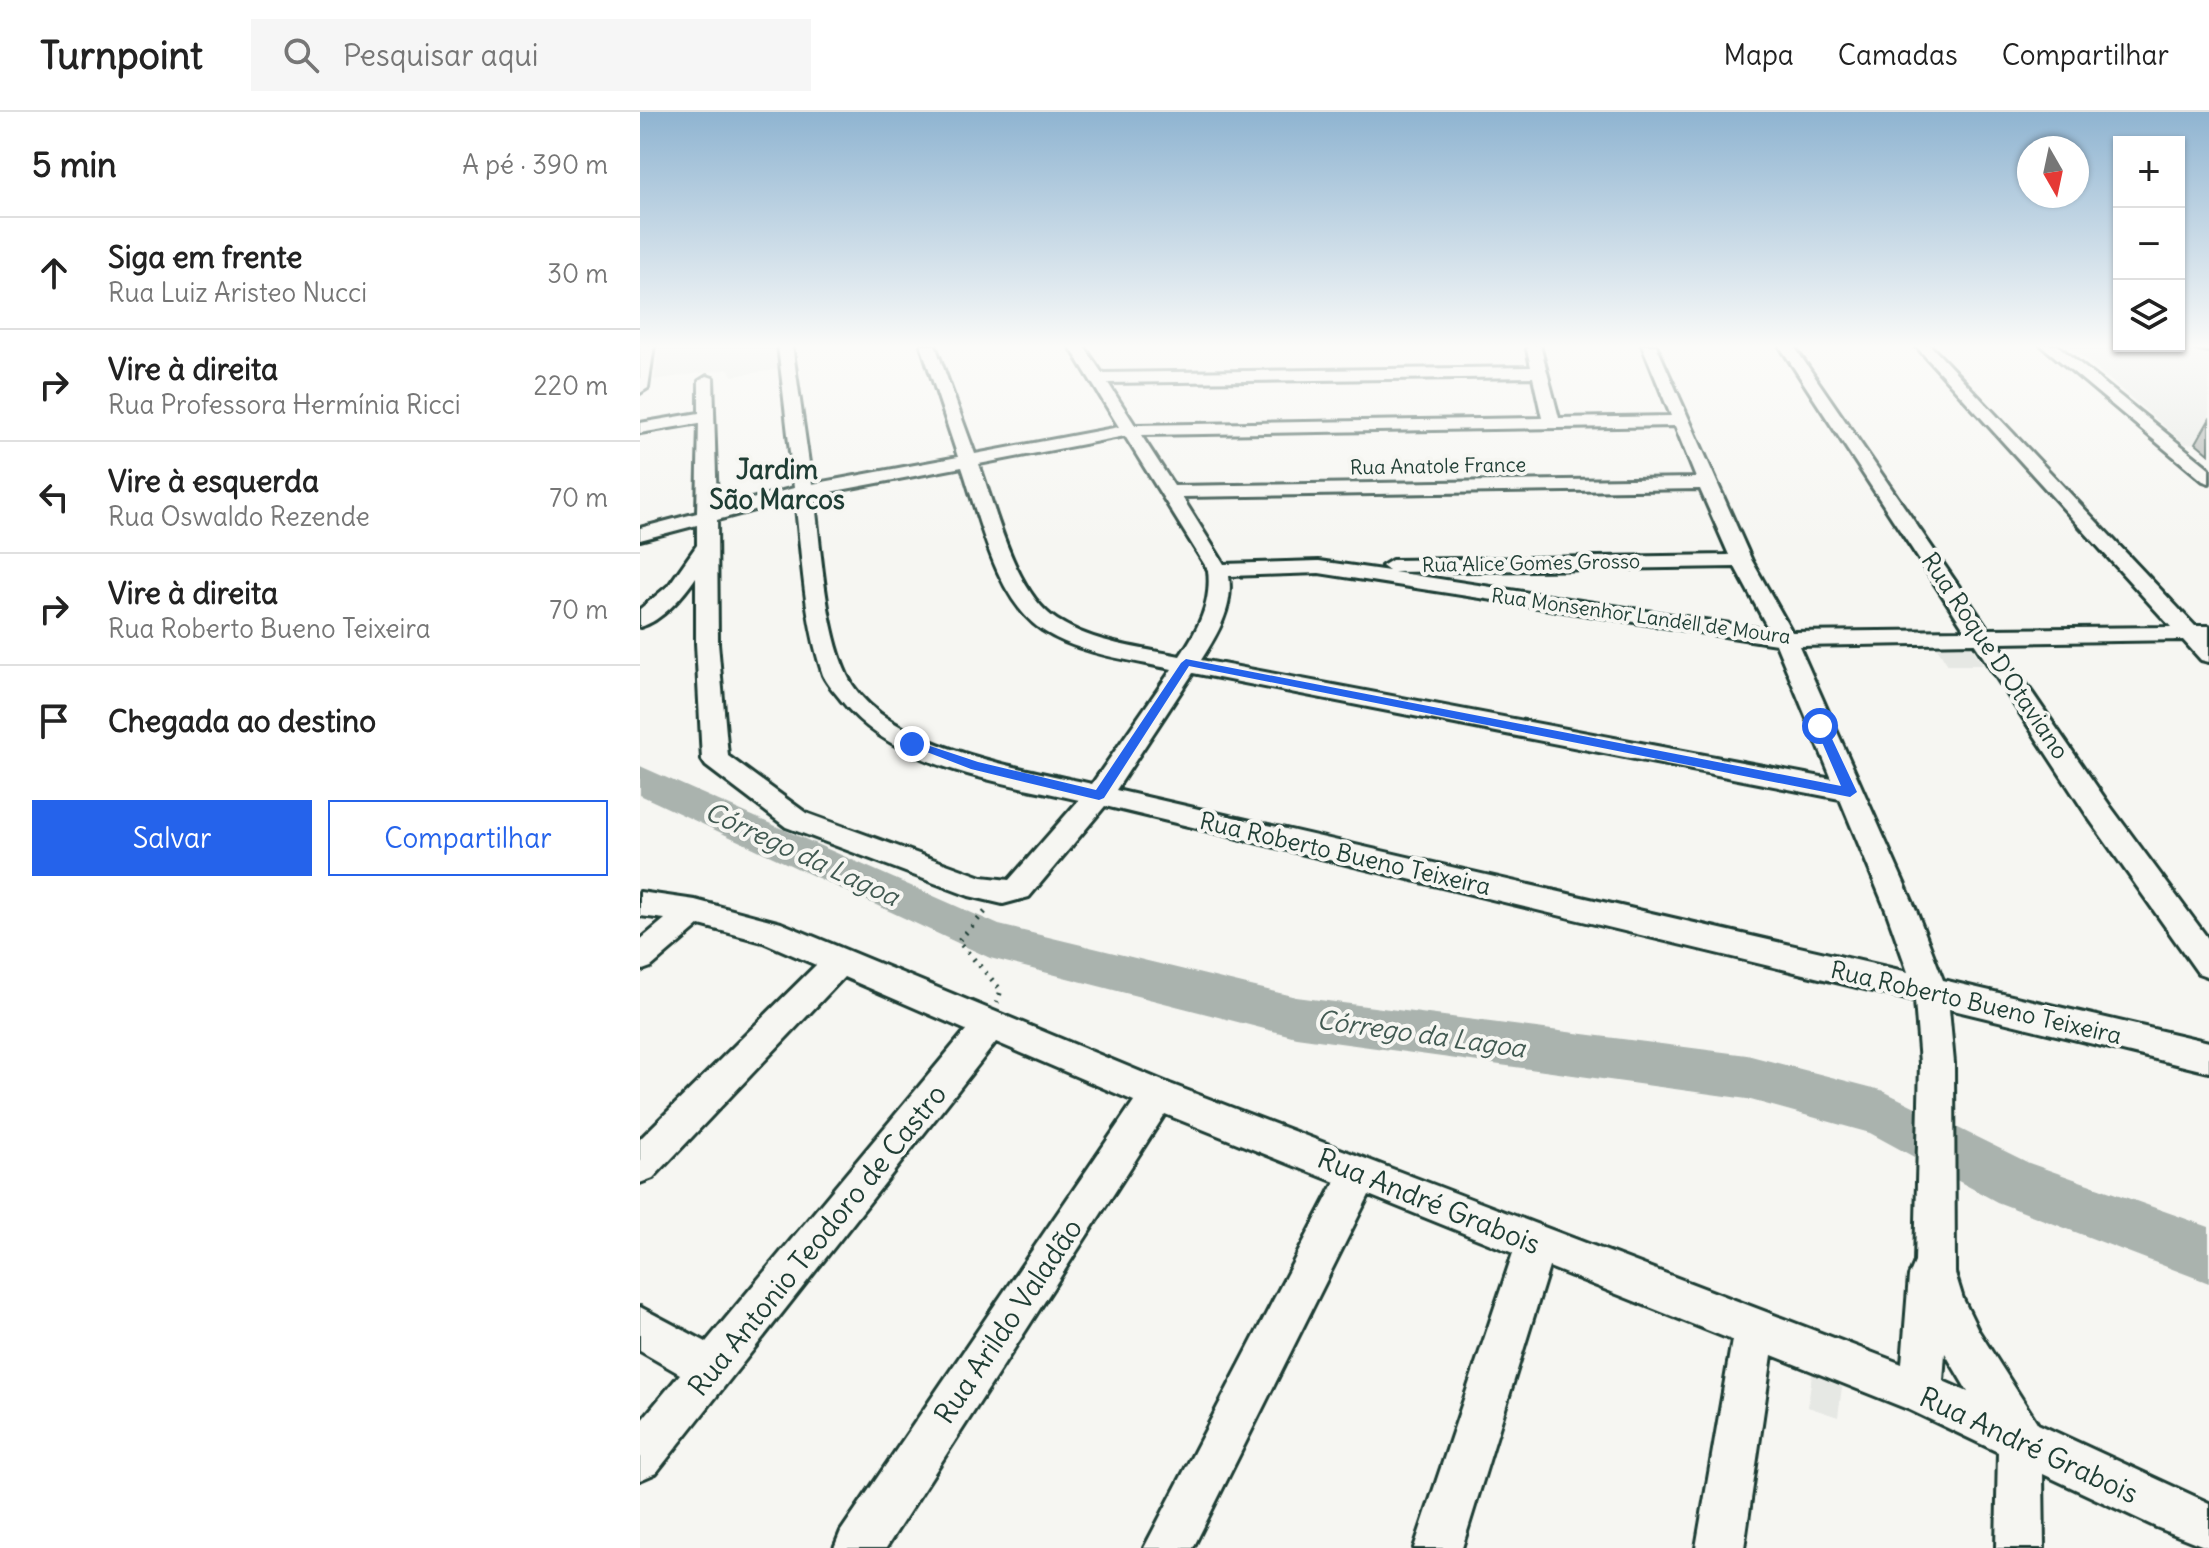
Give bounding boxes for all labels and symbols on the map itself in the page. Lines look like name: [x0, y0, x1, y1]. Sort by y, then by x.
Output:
north arrow: [2017, 136, 2089, 208]
street label: Rua Anatole France: [1350, 451, 1526, 480]
district label: Jardim São Marcos: [709, 453, 845, 516]
street label: Rua Roque D'Otaviano: [1915, 546, 2076, 765]
street label: Rua Alice Gomes Grosso: [1422, 548, 1640, 577]
street label: Rua Monsenhor Landell de Moura: [1490, 582, 1792, 649]
route start: [1802, 708, 1838, 744]
route end: [894, 726, 930, 762]
water label: Córrego da Lagoa: [700, 794, 905, 913]
street label: Rua Roberto Bueno Teixeira: [1197, 805, 1494, 901]
street label: Rua Roberto Bueno Teixeira: [1828, 954, 2125, 1050]
water label: Córrego da Lagoa: [1315, 1003, 1529, 1065]
street label: Rua Antonio Teodoro de Castro: [680, 1077, 954, 1403]
street label: Rua André Grabois: [1312, 1140, 1546, 1262]
street label: Rua Arildo Valadão: [926, 1211, 1090, 1431]
street label: Rua André Grabois: [1914, 1379, 2144, 1511]

